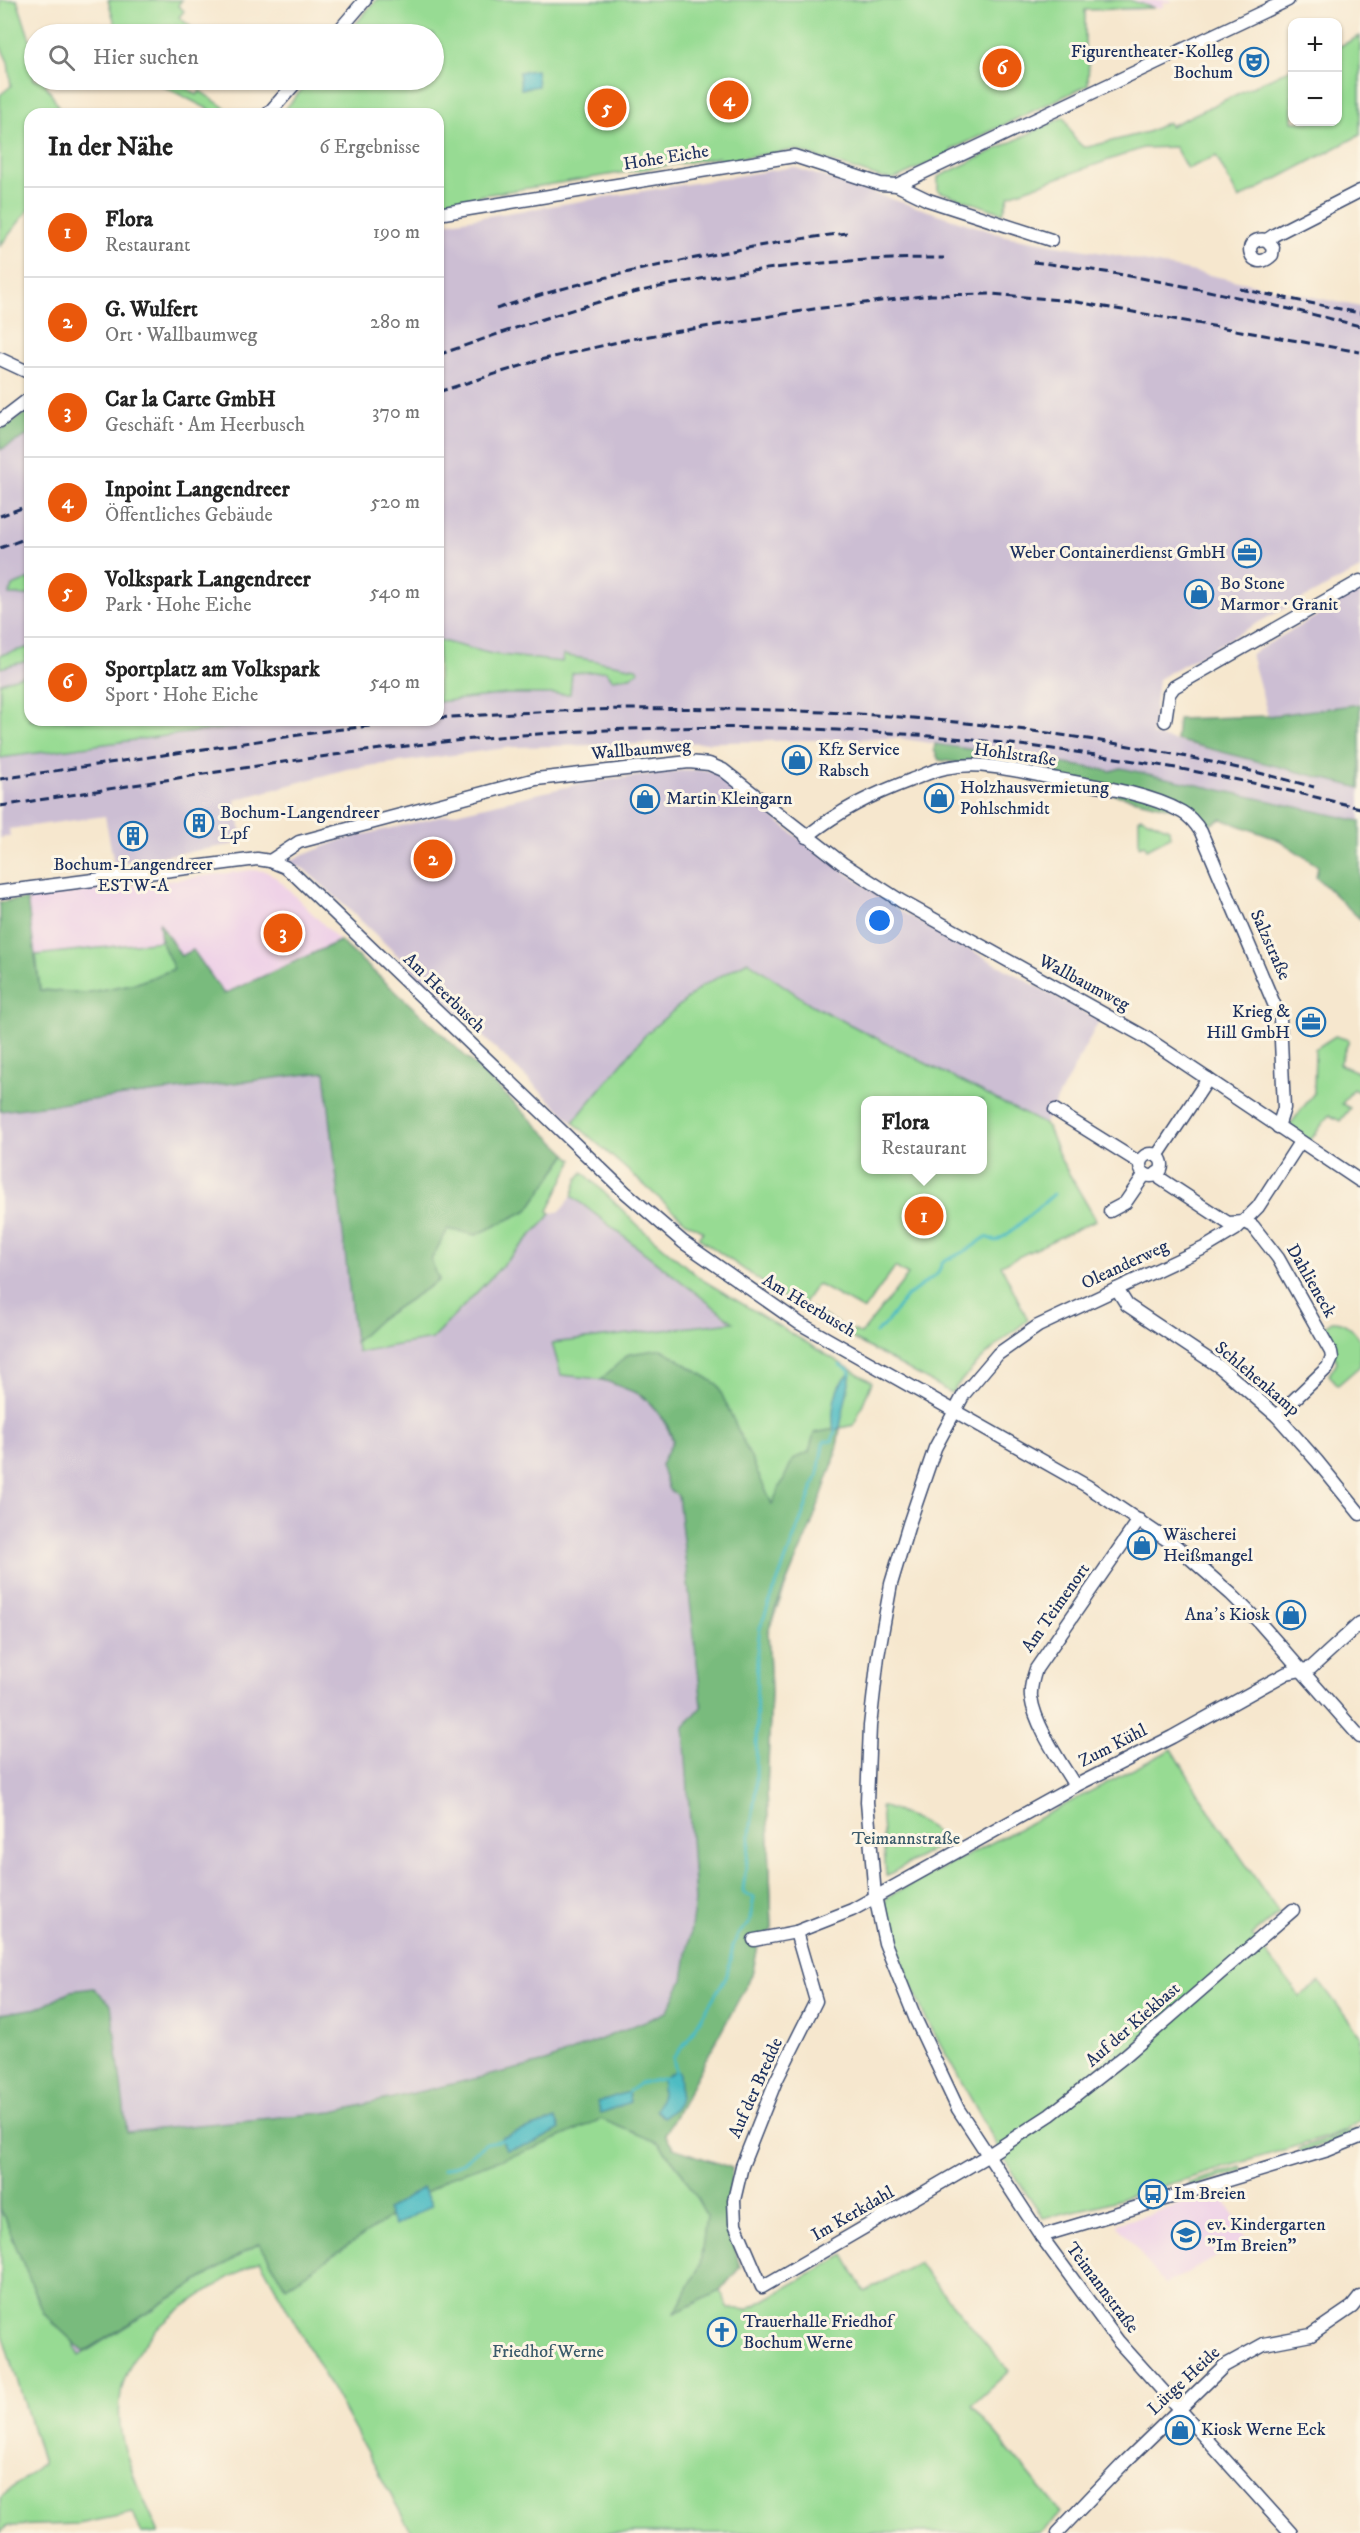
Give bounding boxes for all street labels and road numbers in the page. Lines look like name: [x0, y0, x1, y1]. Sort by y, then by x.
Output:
street label: Hohe Eiche: [622, 140, 710, 176]
street label: Wallbaumweg: [589, 735, 692, 765]
street label: Hohlstraße: [972, 738, 1058, 772]
street label: Salzstraße: [1245, 906, 1295, 984]
street label: Am Heerbusch: [398, 948, 490, 1038]
street label: Wallbaumweg: [1034, 949, 1133, 1016]
street label: Oleanderweg: [1078, 1235, 1172, 1295]
street label: Dahlieneck: [1281, 1240, 1341, 1322]
street label: Am Heerbusch: [758, 1269, 860, 1343]
street label: Schlehenkamp: [1210, 1337, 1304, 1421]
street label: Am Teimenort: [1017, 1559, 1095, 1657]
street label: Zum Kühl: [1075, 1719, 1151, 1773]
street label: Auf der Kiekbast: [1081, 1978, 1185, 2072]
street label: Auf der Bredde: [724, 2034, 788, 2142]
street label: Im Kerkdahl: [808, 2181, 899, 2246]
street label: Teimannstraße: [1061, 2238, 1143, 2338]
street label: Lütge Heide: [1143, 2342, 1225, 2420]

